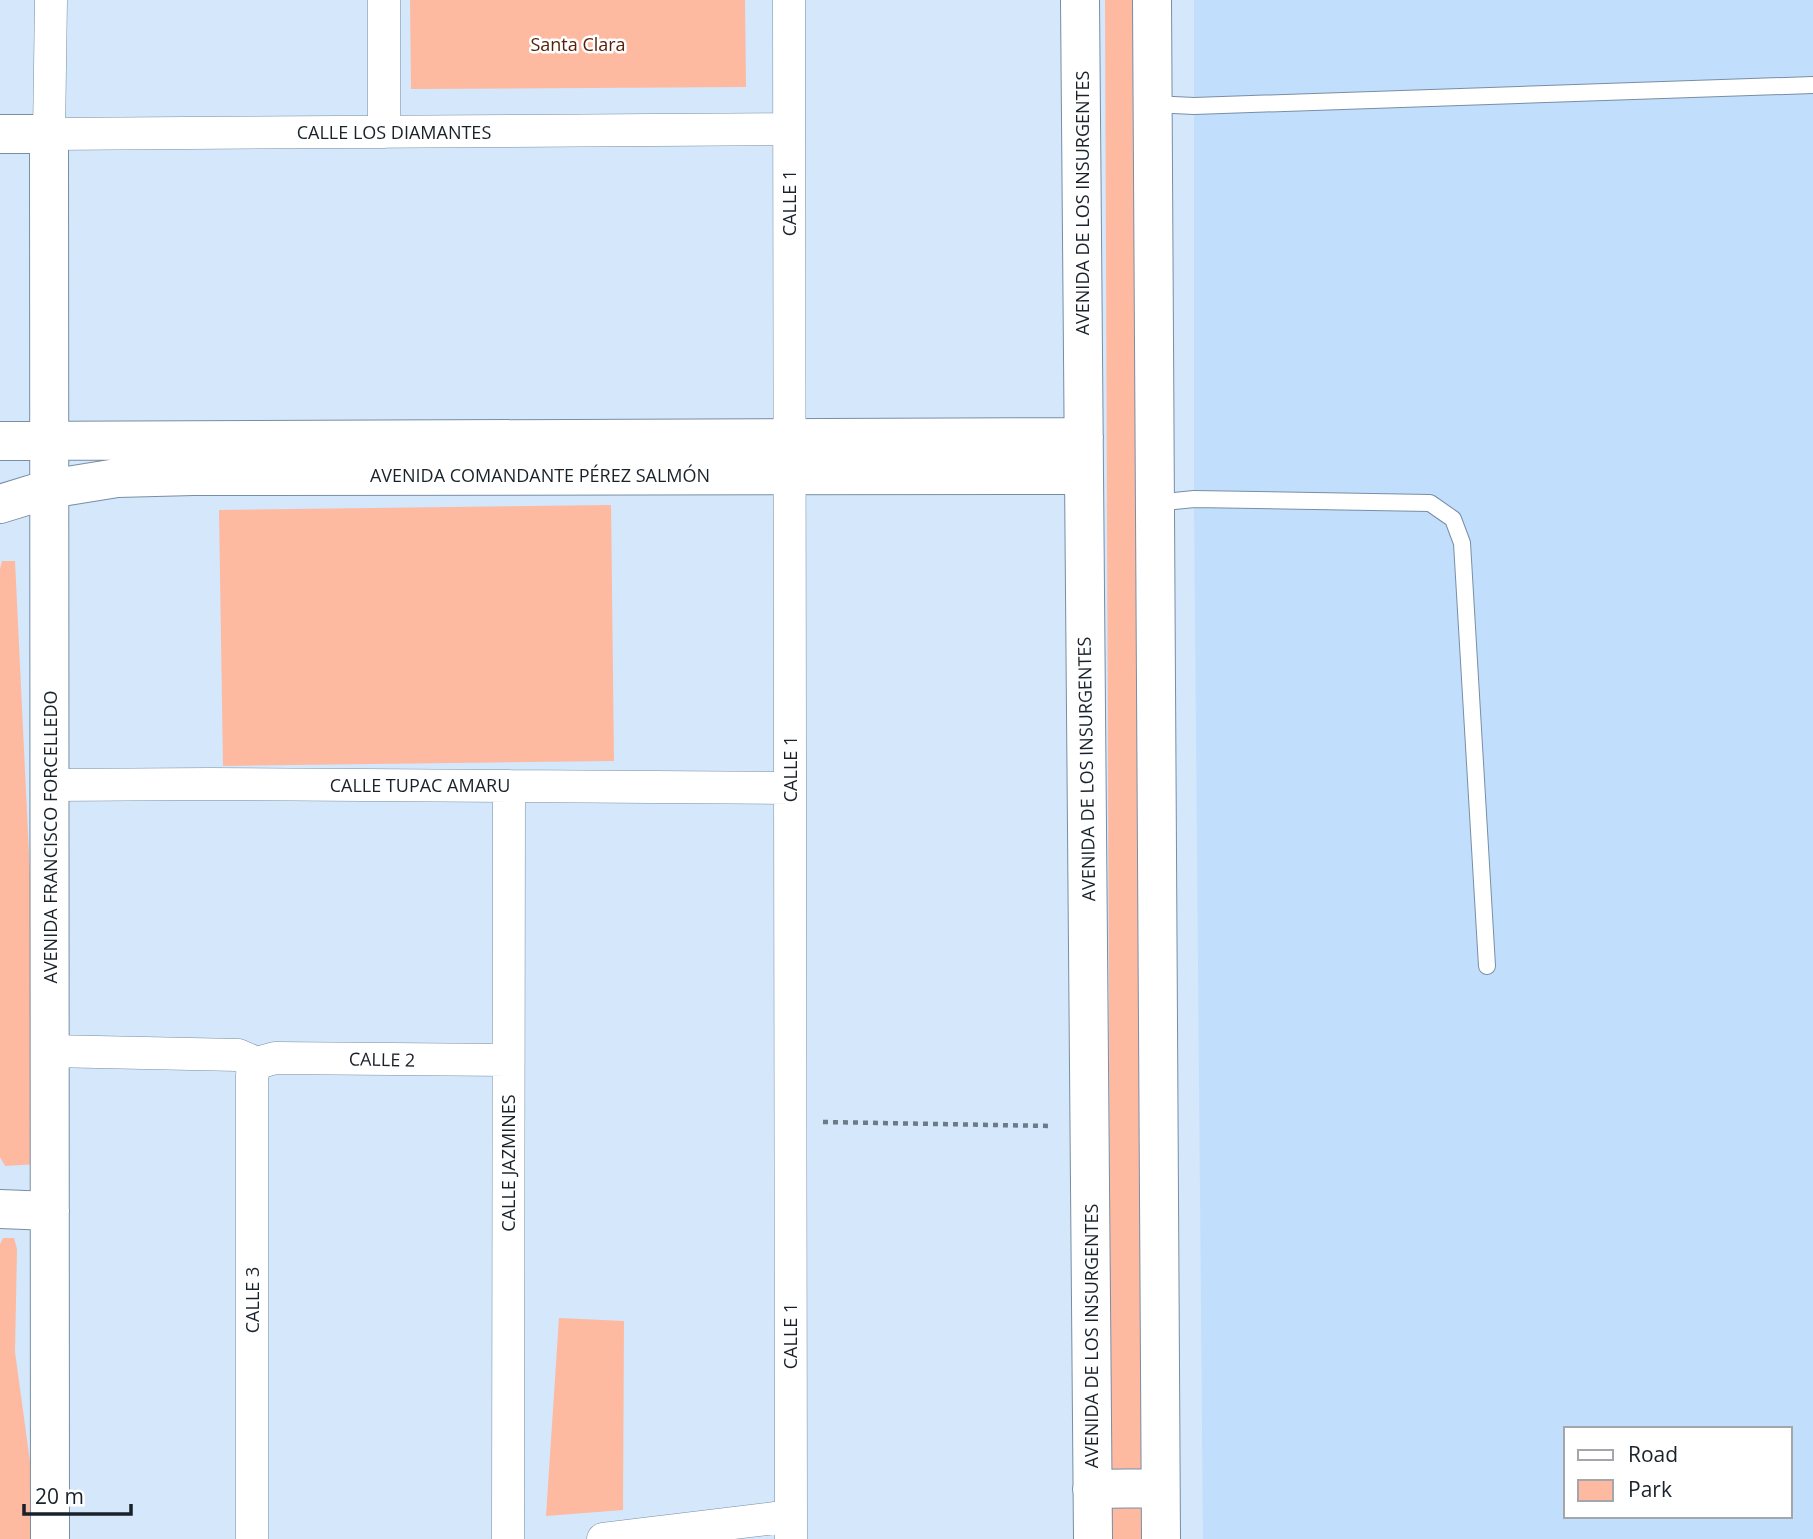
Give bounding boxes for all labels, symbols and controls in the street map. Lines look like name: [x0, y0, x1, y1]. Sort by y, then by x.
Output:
park label: Santa Clara: [530, 32, 626, 56]
street label: AVENIDA DE LOS INSURGENTES: [1070, 71, 1094, 335]
street label: CALLE LOS DIAMANTES: [297, 120, 491, 144]
street label: CALLE 1: [777, 170, 801, 236]
street label: AVENIDA COMANDANTE PÉREZ SALMÓN: [370, 463, 710, 487]
street label: AVENIDA DE LOS INSURGENTES: [1072, 636, 1100, 901]
street label: AVENIDA FRANCISCO FORCELLEDO: [38, 691, 62, 984]
street label: CALLE 1: [778, 736, 802, 802]
street label: CALLE TUPAC AMARU: [330, 773, 510, 797]
street label: CALLE 2: [349, 1046, 415, 1072]
street label: CALLE JAZMINES: [496, 1094, 520, 1232]
street label: AVENIDA DE LOS INSURGENTES: [1079, 1204, 1103, 1468]
street label: CALLE 3: [240, 1267, 264, 1333]
street label: CALLE 1: [778, 1303, 802, 1369]
legend: [1564, 1427, 1792, 1518]
text: Road: [1628, 1440, 1678, 1468]
scale bar: [24, 1472, 131, 1516]
text: Park: [1628, 1475, 1672, 1503]
text: 20 m: [35, 1482, 84, 1510]

